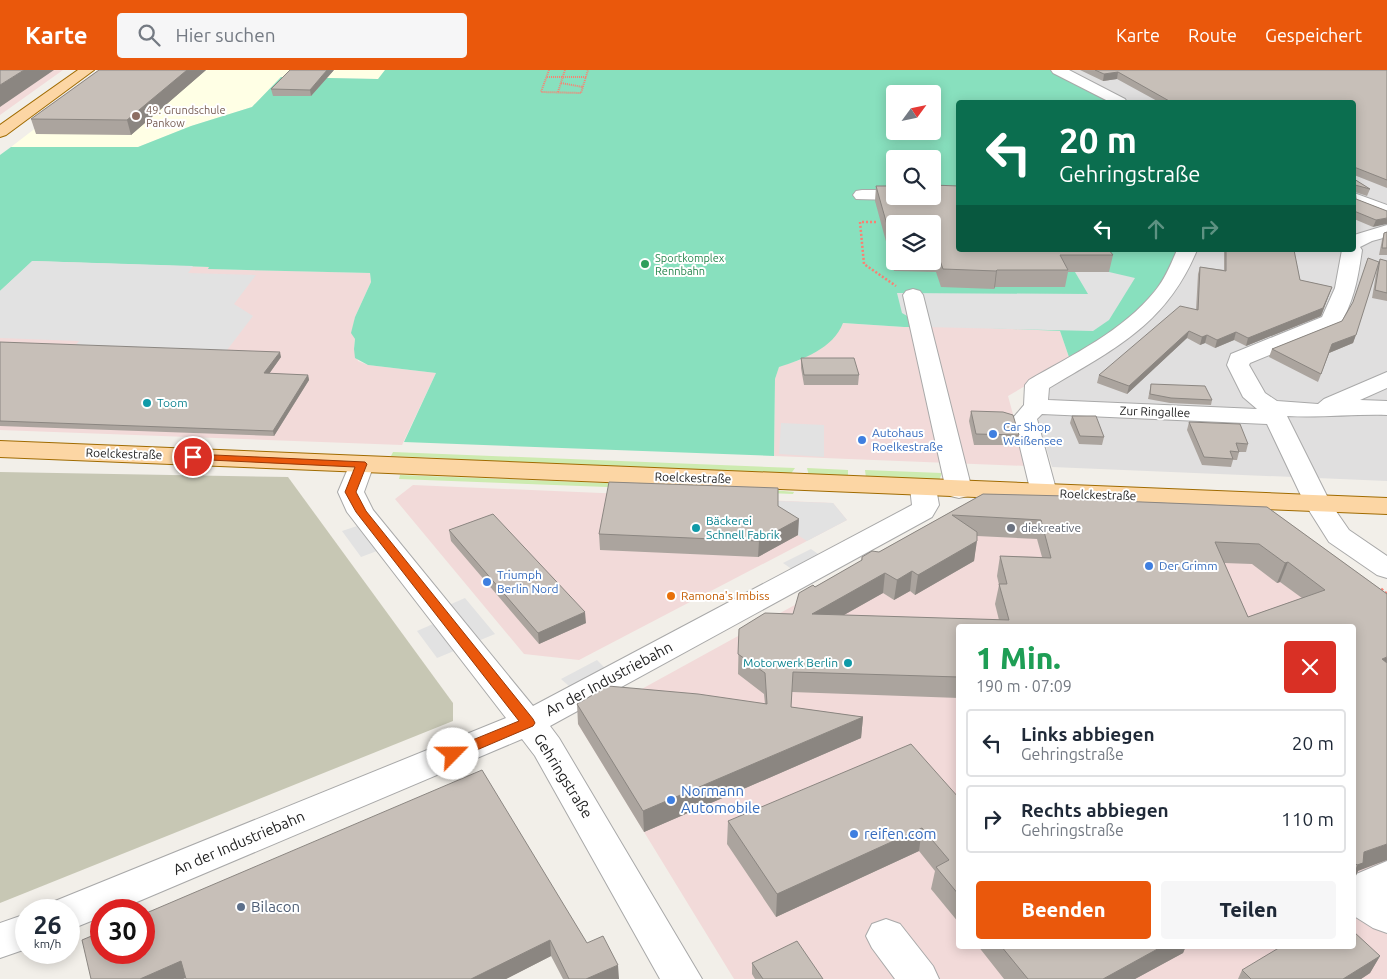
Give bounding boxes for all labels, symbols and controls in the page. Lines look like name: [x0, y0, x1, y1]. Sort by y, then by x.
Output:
search box: [117, 13, 467, 58]
icon: search: [135, 21, 163, 49]
text: Karte: [25, 22, 87, 49]
text: Hier suchen: [175, 24, 276, 46]
text: Karte: [1116, 25, 1160, 45]
text: Route: [1188, 25, 1237, 45]
text: Gespeichert: [1265, 25, 1362, 45]
north arrow: [886, 85, 941, 140]
map controls: [886, 85, 941, 270]
place label: 49. Grundschule Pankow: [146, 104, 226, 129]
marker: 49. Grundschule Pankow: [130, 110, 142, 122]
icon: left: [976, 120, 1041, 185]
text: 20 m: [1059, 120, 1137, 160]
button: search: [886, 150, 941, 205]
text: Gehringstraße: [1059, 161, 1200, 186]
button: layers: [886, 215, 941, 270]
icon: left: [1089, 215, 1117, 243]
icon: ahead: [1142, 215, 1170, 243]
icon: right: [1195, 215, 1223, 243]
place label: Sportkomplex Rennbahn: [655, 252, 725, 277]
marker: Sportkomplex Rennbahn: [639, 258, 651, 270]
place label: Toom: [157, 396, 188, 409]
marker: Toom: [141, 397, 153, 409]
street label: Zur Ringallee: [1119, 404, 1191, 419]
place label: Car Shop Weißensee: [1003, 420, 1063, 447]
place label: Autohaus Roelkestraße: [872, 426, 943, 453]
marker: Car Shop Weißensee: [987, 428, 999, 440]
marker: Autohaus Roelkestraße: [856, 434, 868, 446]
pin: [172, 436, 214, 478]
icon: arrive: [179, 443, 207, 471]
street label: Roelckestraße: [85, 446, 163, 461]
street label: Roelckestraße: [654, 470, 732, 485]
street label: Roelckestraße: [1059, 487, 1137, 502]
place label: Bäckerei Schnell Fabrik: [706, 514, 780, 541]
place label: diekreative: [1021, 521, 1081, 534]
marker: Bäckerei Schnell Fabrik: [690, 522, 702, 534]
marker: diekreative: [1005, 522, 1017, 534]
place label: Der Grimm: [1159, 559, 1218, 572]
marker: Der Grimm: [1143, 560, 1155, 572]
place label: Triumph Berlin Nord: [497, 568, 559, 595]
marker: Triumph Berlin Nord: [481, 576, 493, 588]
place label: Ramona's Imbiss: [681, 589, 769, 602]
marker: Ramona's Imbiss: [665, 590, 677, 602]
street label: An der Industriebahn: [542, 638, 675, 719]
text: 1 Min.: [976, 641, 1061, 675]
button: close: [1284, 641, 1336, 693]
place label: Motorwerk Berlin: [743, 656, 838, 669]
marker: Motorwerk Berlin: [842, 657, 854, 669]
text: 190 m · 07:09: [976, 677, 1072, 695]
text: Links abbiegen: [1021, 723, 1155, 745]
position arrow: [426, 727, 478, 779]
icon: left: [978, 729, 1006, 757]
street label: Gehringstraße: [531, 730, 596, 821]
text: 20 m: [1292, 732, 1334, 754]
text: Gehringstraße: [1021, 745, 1124, 763]
place label: Normann Automobile: [681, 782, 760, 816]
marker: Normann Automobile: [665, 794, 677, 806]
text: Rechts abbiegen: [1021, 799, 1169, 821]
icon: right: [978, 805, 1006, 833]
street label: An der Industriebahn: [170, 807, 307, 878]
text: 110 m: [1281, 808, 1334, 830]
text: Gehringstraße: [1021, 821, 1124, 839]
place label: reifen.com: [864, 825, 936, 842]
marker: reifen.com: [848, 828, 860, 840]
button: Beenden: [976, 881, 1151, 939]
button: Teilen: [1161, 881, 1336, 939]
place label: Bilacon: [251, 898, 300, 915]
speed limit sign: 30: [90, 899, 155, 964]
marker: Bilacon: [235, 901, 247, 913]
text: 26: [33, 911, 62, 939]
text: km/h: [34, 937, 61, 950]

